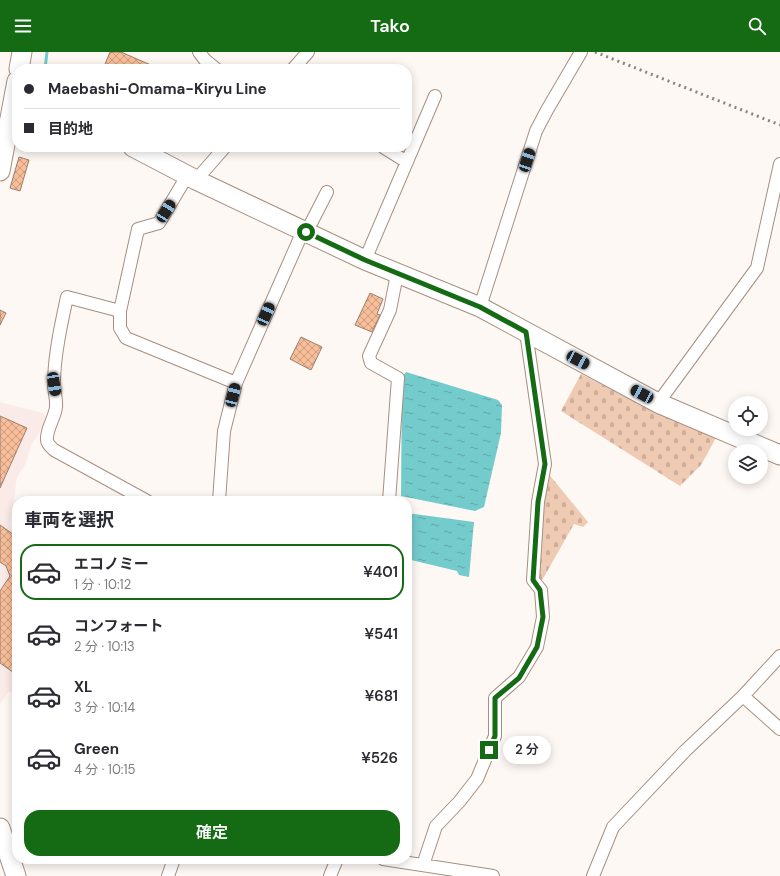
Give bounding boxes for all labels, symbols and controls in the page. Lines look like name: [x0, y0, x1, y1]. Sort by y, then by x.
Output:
text: Tako: [370, 14, 410, 38]
icon: menu: [12, 15, 34, 37]
icon: search: [746, 15, 768, 37]
text: Maebashi-Omama-Kiryu Line: [48, 79, 267, 99]
text: 目的地: [48, 119, 93, 139]
car: [518, 147, 536, 173]
car: [155, 198, 177, 224]
route start: [297, 223, 315, 241]
car: [256, 301, 276, 327]
car: [565, 349, 591, 371]
car: [46, 371, 62, 397]
car: [224, 382, 242, 408]
car: [629, 383, 655, 405]
map controls: [728, 396, 768, 484]
button: locate: [728, 396, 768, 436]
button: layers: [728, 444, 768, 484]
text: 車両を選択: [24, 508, 114, 532]
icon: car: [26, 554, 62, 590]
text: エコノミー: [74, 554, 149, 574]
text: ¥401: [363, 562, 398, 582]
text: 1 分 · 10:12: [74, 576, 131, 593]
icon: car: [26, 616, 62, 652]
text: コンフォート: [74, 616, 164, 636]
text: ¥541: [364, 624, 398, 644]
text: 2 分 · 10:13: [74, 638, 135, 655]
text: XL: [74, 677, 92, 697]
icon: car: [26, 678, 62, 714]
text: ¥681: [365, 686, 398, 706]
text: 3 分 · 10:14: [74, 699, 135, 716]
callout: 2 分: [503, 736, 551, 764]
text: Green: [74, 739, 119, 759]
icon: car: [26, 740, 62, 776]
route end: [480, 741, 498, 759]
text: 2 分: [515, 741, 539, 758]
text: ¥526: [361, 748, 398, 768]
text: 4 分 · 10:15: [74, 761, 135, 778]
button: 確定: [24, 810, 400, 856]

